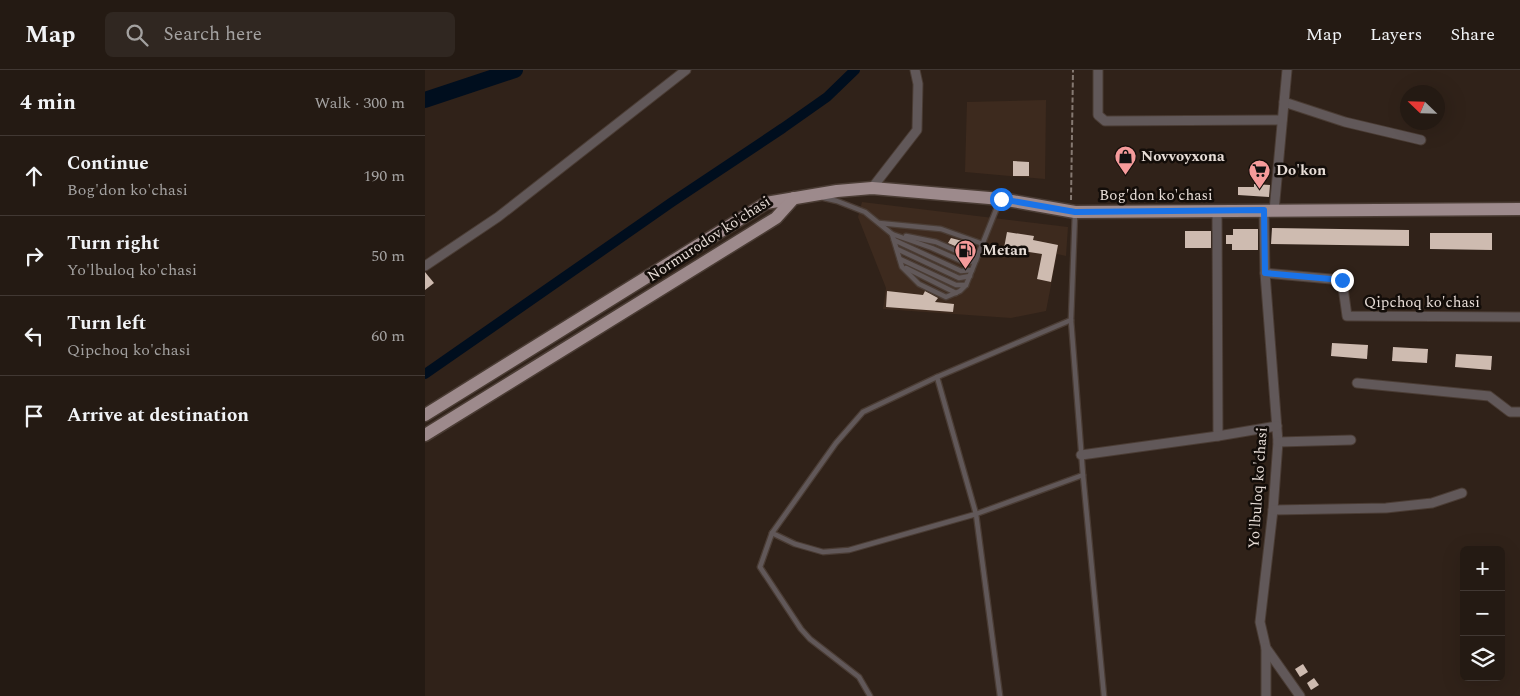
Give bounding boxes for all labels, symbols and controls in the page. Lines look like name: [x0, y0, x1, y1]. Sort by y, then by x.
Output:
search box: [105, 12, 455, 57]
text: Map: [25, 17, 75, 53]
text: Search here: [163, 20, 262, 49]
icon: search: [123, 21, 151, 49]
text: Map: [1306, 21, 1342, 48]
text: Layers: [1370, 21, 1422, 48]
text: Share: [1450, 21, 1495, 48]
north arrow: [1400, 85, 1445, 130]
text: 4 min: [20, 87, 76, 119]
text: Walk · 300 m: [314, 91, 405, 115]
shop icon: Novvoyxona: [1113, 144, 1137, 175]
place label: Novvoyxona: [1141, 145, 1225, 168]
text: Continue: [67, 149, 149, 178]
supermarket icon: Do'kon: [1248, 158, 1272, 189]
place label: Do'kon: [1276, 159, 1326, 182]
icon: ahead: [20, 162, 48, 190]
text: 190 m: [363, 164, 405, 188]
text: Bog'don ko'chasi: [67, 178, 188, 202]
street label: Bog'don ko'chasi: [1099, 184, 1213, 207]
route start: [990, 188, 1013, 211]
street label: Normurodov ko'chasi: [643, 190, 775, 288]
text: Turn right: [67, 229, 160, 258]
fuel station icon: Metan: [954, 238, 978, 269]
place label: Metan: [982, 239, 1027, 262]
icon: right: [20, 242, 48, 270]
text: 50 m: [371, 244, 405, 268]
text: Yo'lbuloq ko'chasi: [67, 258, 197, 282]
route end: [1331, 269, 1354, 292]
street label: Qipchoq ko'chasi: [1364, 291, 1480, 314]
text: Turn left: [67, 309, 146, 338]
icon: left: [20, 322, 48, 350]
text: 60 m: [371, 324, 405, 348]
text: Qipchoq ko'chasi: [67, 338, 191, 362]
text: Arrive at destination: [67, 401, 249, 430]
icon: arrive: [20, 402, 48, 430]
street label: Yo'lbuloq ko'chasi: [1242, 426, 1274, 550]
map controls: [1460, 546, 1505, 681]
button: +: [1460, 546, 1505, 591]
button: −: [1460, 591, 1505, 636]
button: layers: [1460, 636, 1505, 681]

